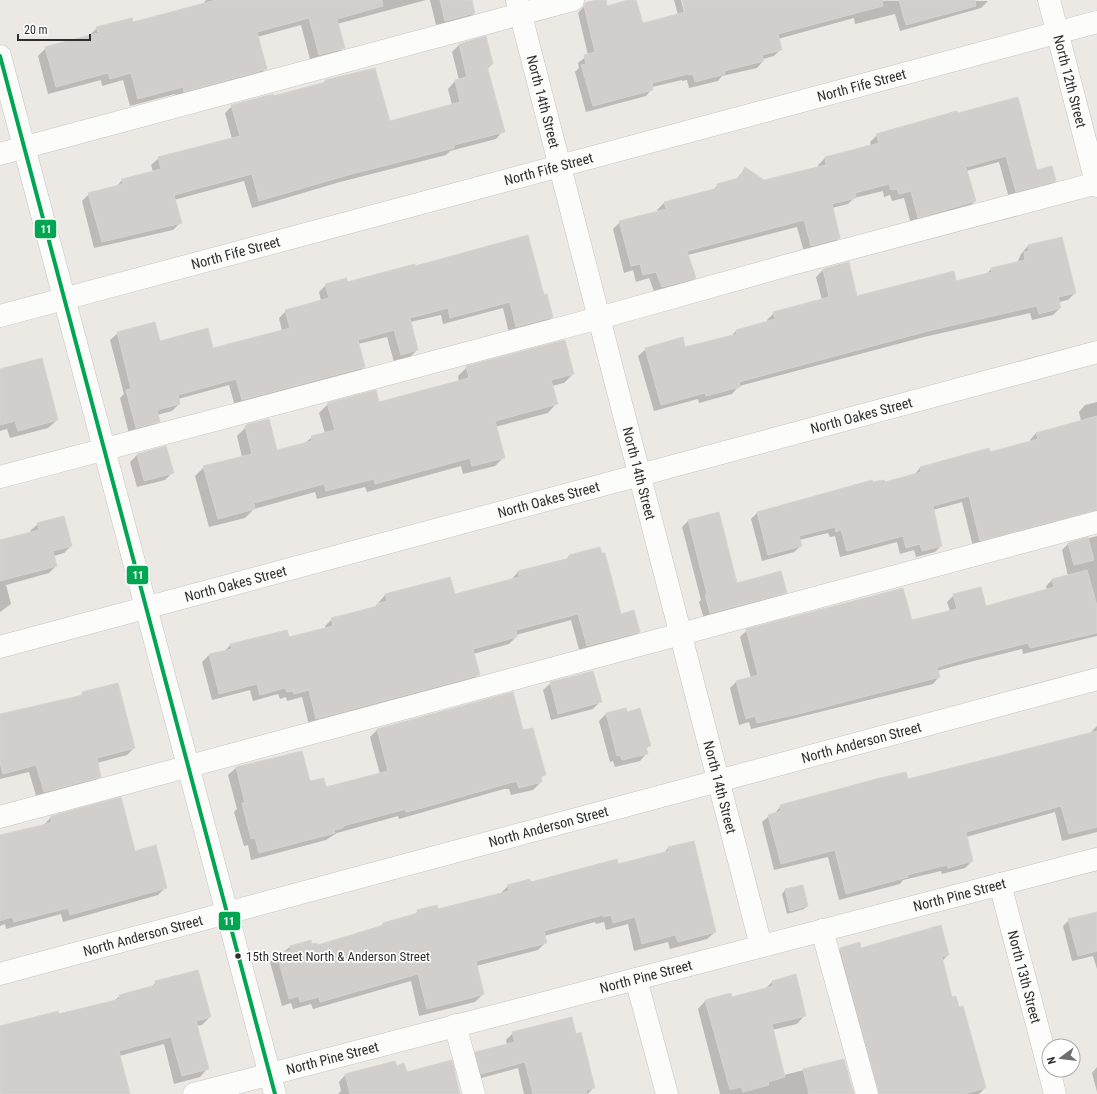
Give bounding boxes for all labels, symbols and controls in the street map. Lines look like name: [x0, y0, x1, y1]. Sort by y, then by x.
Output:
scale bar: [18, 16, 90, 42]
text: 20 m: [24, 23, 48, 37]
street label: North 12th Street: [1050, 33, 1090, 129]
street label: North 14th Street: [524, 54, 563, 150]
street label: North Fife Street: [815, 66, 908, 105]
street label: North Fife Street: [502, 149, 595, 189]
line badge: 11: [34, 219, 57, 239]
text: 11: [40, 223, 52, 236]
street label: North Fife Street: [190, 233, 282, 272]
street label: North Oakes Street: [809, 394, 914, 437]
street label: North 14th Street: [619, 425, 659, 522]
street label: North Oakes Street: [496, 478, 601, 521]
street label: North Oakes Street: [183, 562, 288, 605]
line badge: 11: [126, 565, 149, 585]
text: 11: [132, 569, 144, 582]
street label: North Anderson Street: [800, 719, 923, 766]
street label: North 14th Street: [700, 739, 740, 835]
street label: North Anderson Street: [487, 803, 610, 850]
street label: North Pine Street: [912, 875, 1007, 914]
line badge: 11: [218, 911, 241, 931]
street label: North Anderson Street: [81, 912, 205, 959]
text: 11: [223, 915, 235, 928]
street label: North 13th Street: [1005, 929, 1044, 1025]
place label: 15th Street North & Anderson Street: [246, 949, 430, 964]
marker: 15th Street North & Anderson Street: [233, 951, 243, 961]
street label: North Pine Street: [598, 957, 694, 996]
street label: North Pine Street: [284, 1038, 380, 1078]
north arrow: [1041, 1038, 1081, 1078]
text: N: [1045, 1055, 1059, 1065]

